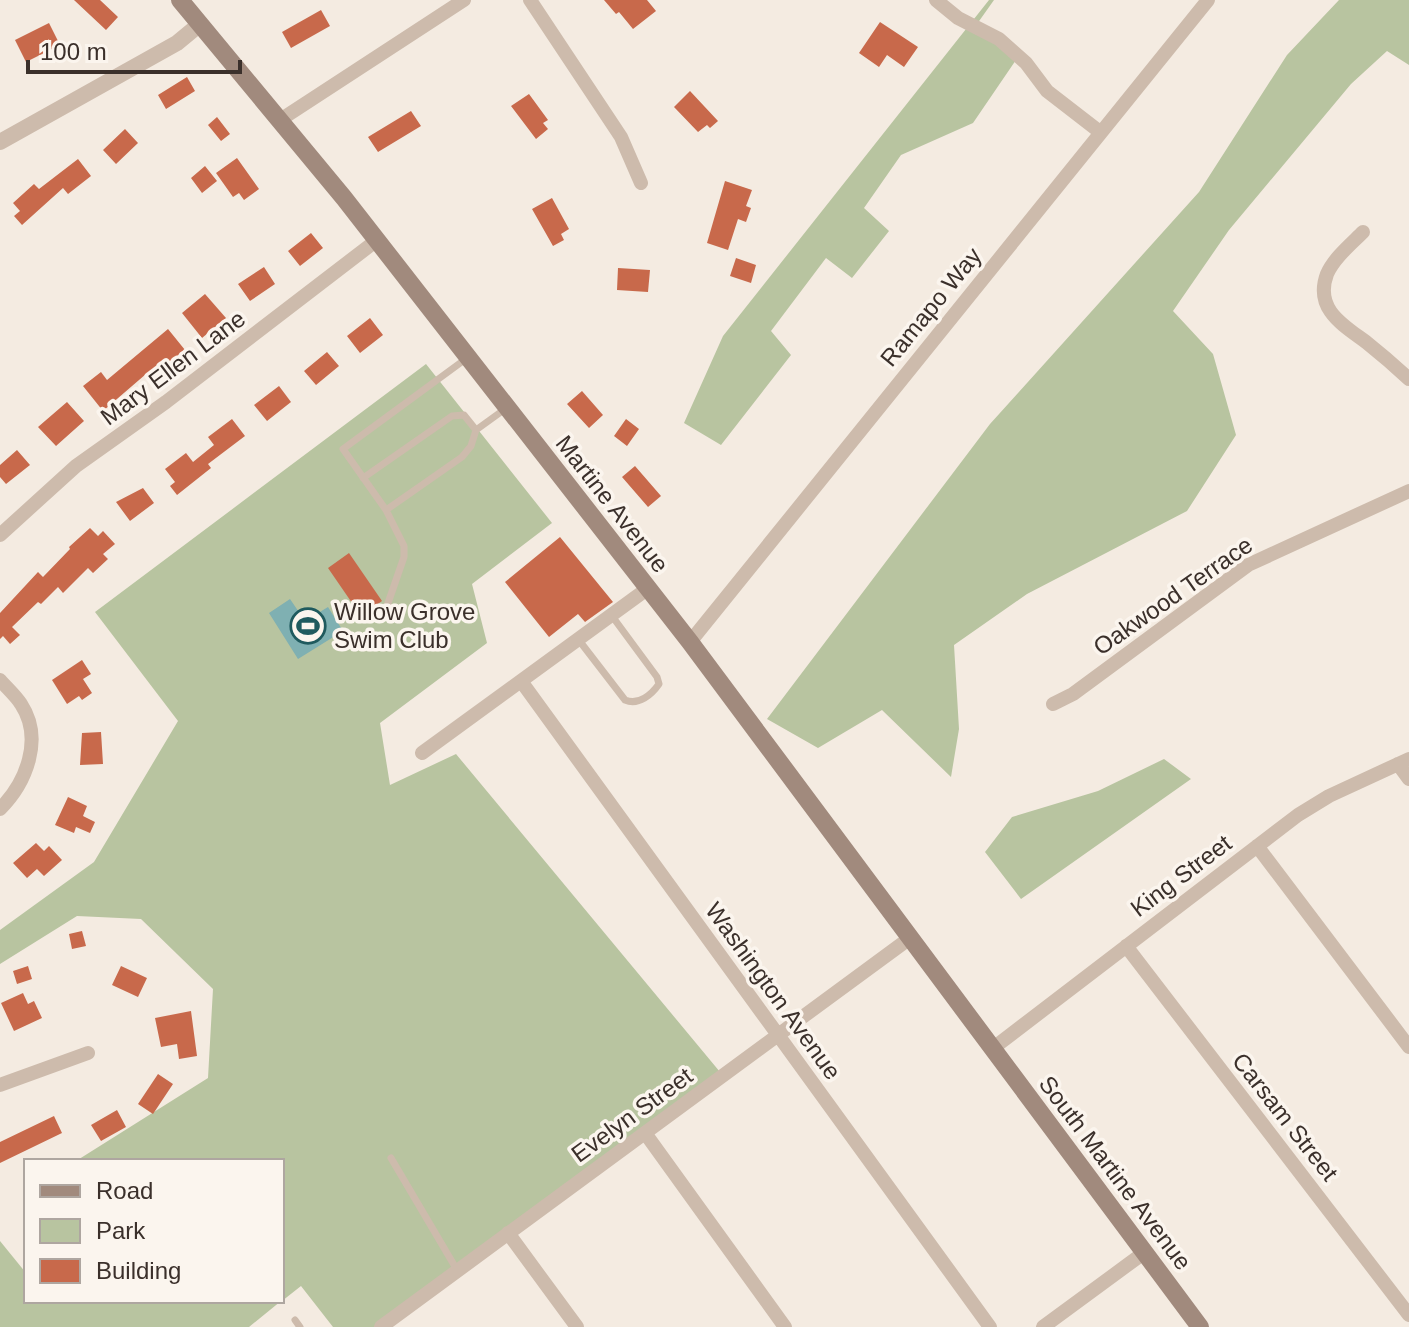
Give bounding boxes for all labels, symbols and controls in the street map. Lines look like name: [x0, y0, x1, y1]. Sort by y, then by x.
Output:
scale bar: [28, 24, 240, 74]
text: 100 m: [40, 38, 107, 65]
street label: Ramapo Way: [875, 242, 987, 371]
street label: Mary Ellen Lane: [95, 305, 250, 431]
street label: Martine Avenue: [551, 430, 674, 578]
street label: Oakwood Terrace: [1088, 531, 1257, 660]
place label: Willow Grove Swim Club: [334, 598, 475, 653]
sports icon: Willow Grove Swim Club: [289, 607, 327, 645]
street label: King Street: [1125, 829, 1237, 922]
street label: Washington Avenue: [700, 897, 847, 1084]
street label: Carsam Street: [1227, 1047, 1344, 1186]
street label: Evelyn Street: [566, 1062, 698, 1167]
street label: South Martine Avenue: [1034, 1070, 1197, 1275]
legend: [24, 1159, 284, 1303]
text: Road: [96, 1177, 153, 1204]
text: Park: [96, 1217, 146, 1244]
text: Building: [96, 1257, 181, 1284]

